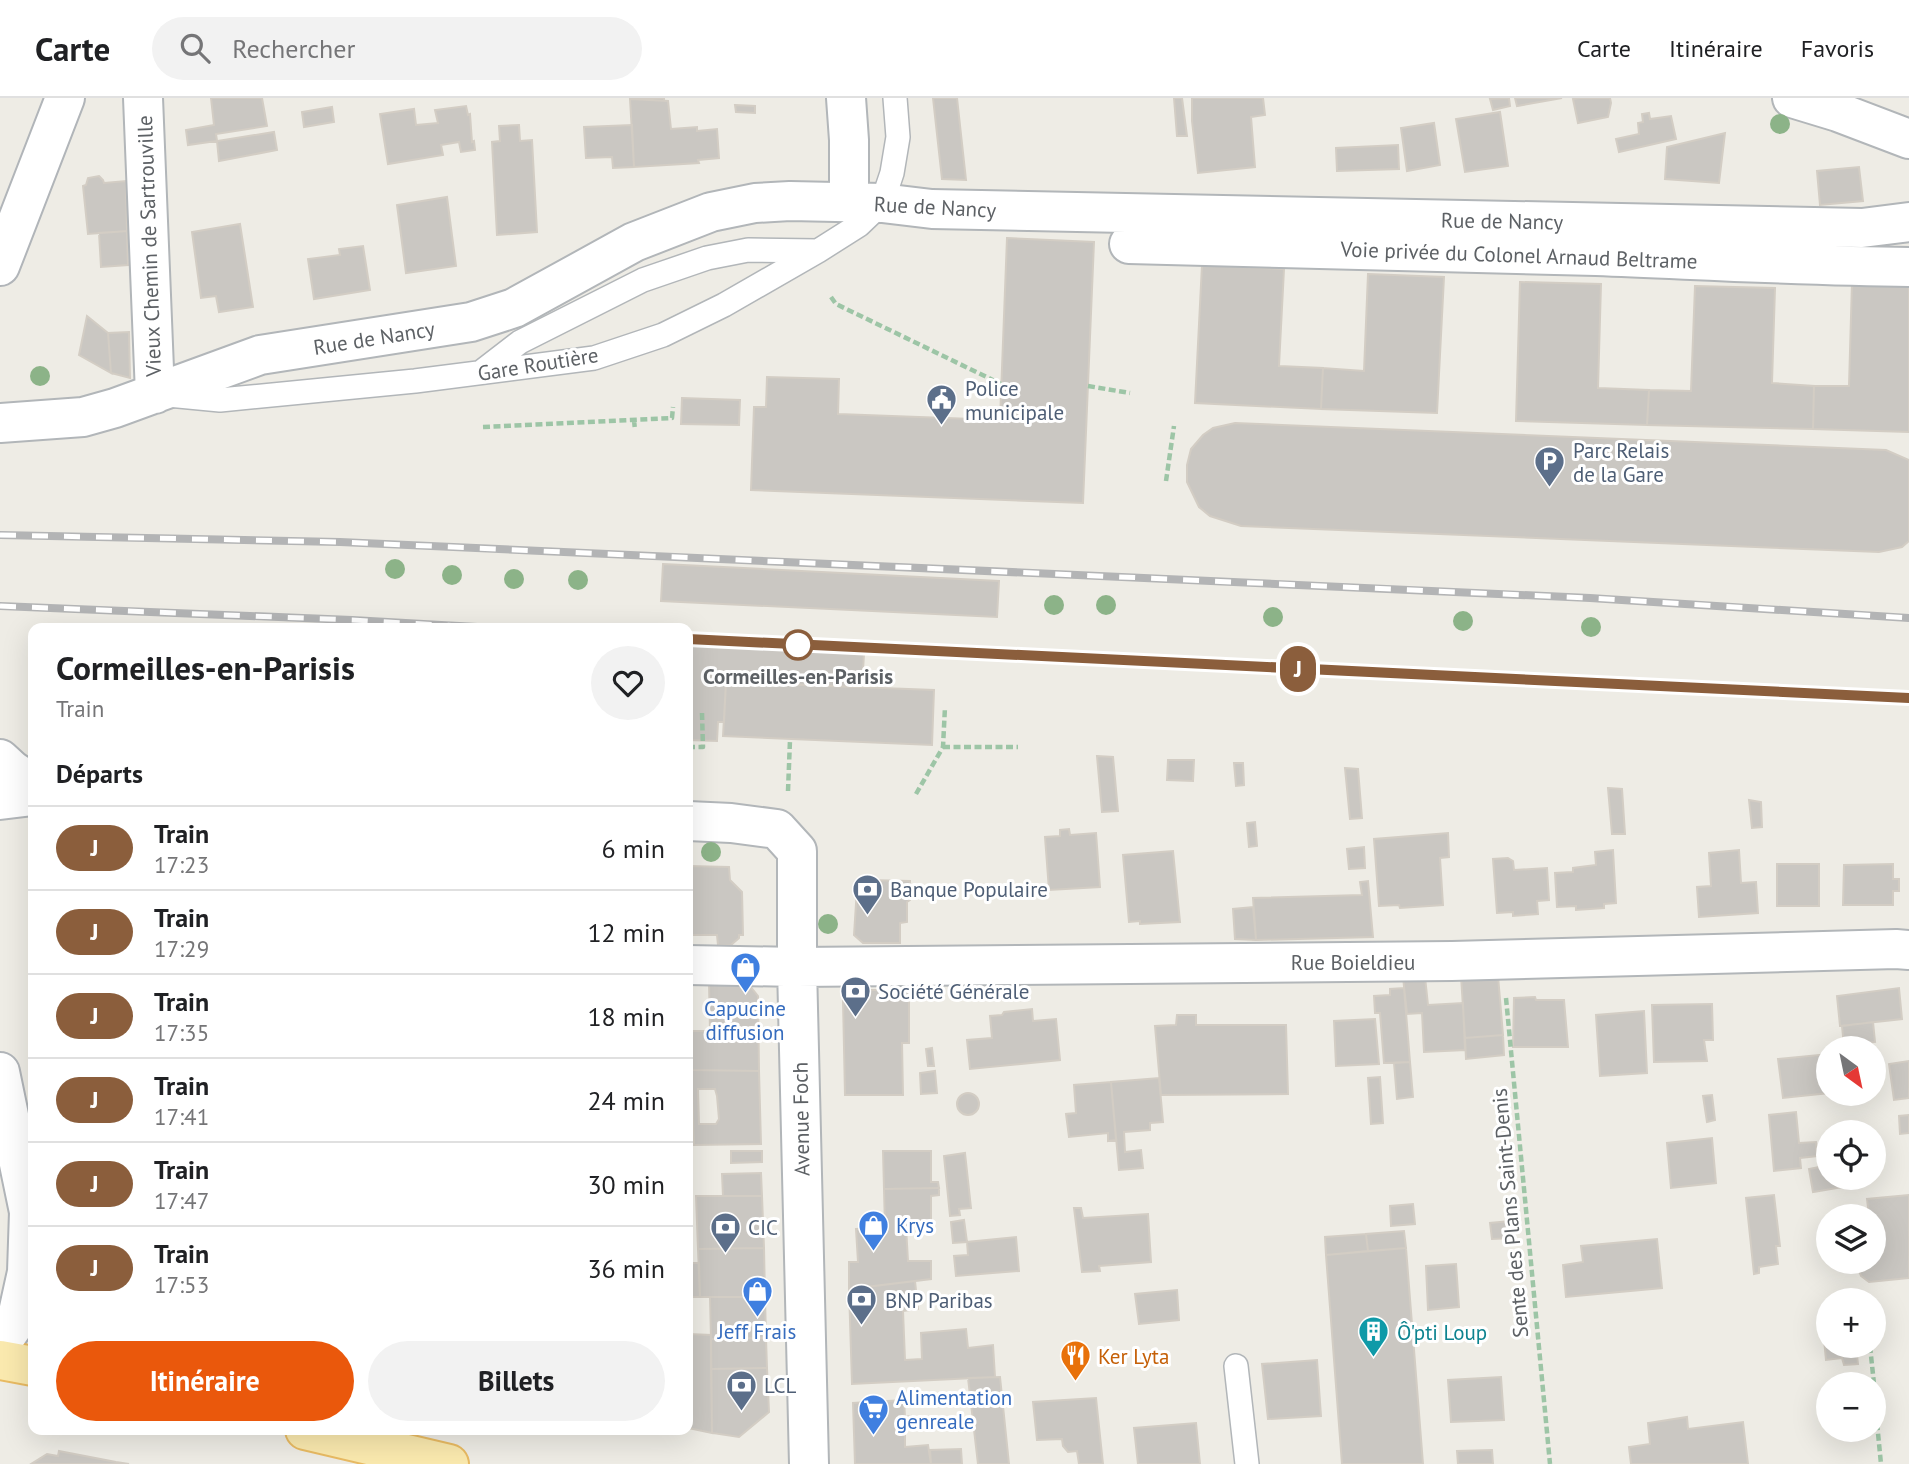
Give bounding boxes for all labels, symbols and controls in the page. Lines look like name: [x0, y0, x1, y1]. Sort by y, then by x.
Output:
search box: [152, 17, 642, 80]
text: Carte: [35, 27, 110, 70]
icon: search: [176, 29, 214, 67]
text: Rechercher: [232, 32, 355, 65]
text: Carte: [1577, 33, 1631, 64]
text: Itinéraire: [1669, 33, 1763, 64]
text: Favoris: [1801, 33, 1874, 64]
street label: Vieux Chemin de Sartrouville: [131, 115, 167, 378]
street label: Rue de Nancy: [873, 190, 997, 224]
street label: Rue de Nancy: [1441, 206, 1564, 236]
street label: Voie privée du Colonel Arnaud Beltrame: [1339, 235, 1698, 275]
street label: Rue de Nancy: [311, 315, 437, 361]
street label: Gare Routière: [476, 341, 600, 387]
place label: Police municipale: [965, 375, 1064, 426]
public building icon: Police municipale: [925, 383, 959, 427]
place label: Parc Relais de la Gare: [1573, 437, 1669, 488]
parking icon: Parc Relais de la Gare: [1533, 445, 1567, 489]
marker: Cormeilles-en-Parisis: [783, 630, 813, 660]
text: Cormeilles-en-Parisis: [56, 646, 355, 689]
button: heart: [591, 646, 665, 720]
line badge: J: [1275, 646, 1321, 692]
text: J: [1294, 653, 1302, 684]
place label: Cormeilles-en-Parisis: [703, 663, 893, 690]
text: Train: [56, 694, 104, 723]
text: Départs: [56, 757, 143, 790]
text: Train: [154, 817, 209, 850]
text: J: [90, 832, 99, 863]
text: 6 min: [602, 832, 665, 865]
text: 17:23: [154, 850, 209, 879]
bank icon: Banque Populaire: [850, 872, 884, 916]
place label: Banque Populaire: [890, 876, 1048, 903]
text: Train: [154, 901, 209, 934]
text: J: [90, 916, 99, 947]
text: 12 min: [587, 916, 665, 949]
text: 17:29: [154, 934, 209, 963]
street label: Rue Boieldieu: [1291, 949, 1415, 976]
shop icon: Capucine diffusion: [728, 951, 762, 995]
bank icon: Société Générale: [838, 974, 872, 1018]
place label: Société Générale: [878, 978, 1029, 1005]
text: Train: [154, 985, 209, 1018]
place label: Capucine diffusion: [704, 995, 786, 1046]
text: J: [90, 1000, 99, 1031]
text: 18 min: [587, 1000, 665, 1033]
text: 17:35: [154, 1018, 209, 1047]
north arrow: [1816, 1036, 1886, 1106]
map controls: [1816, 1036, 1886, 1442]
street label: Avenue Foch: [787, 1062, 815, 1176]
text: Train: [154, 1069, 209, 1102]
text: J: [90, 1084, 99, 1115]
text: 24 min: [587, 1084, 665, 1117]
street label: Sente des Plans Saint-Denis: [1486, 1087, 1534, 1339]
text: 17:41: [154, 1102, 209, 1131]
button: locate: [1816, 1120, 1886, 1190]
text: Train: [154, 1153, 209, 1186]
text: J: [90, 1168, 99, 1199]
text: 30 min: [587, 1168, 665, 1201]
text: 17:47: [154, 1186, 209, 1215]
button: layers: [1816, 1204, 1886, 1274]
shop icon: Krys: [856, 1208, 890, 1252]
bank icon: CIC: [708, 1210, 742, 1254]
place label: Krys: [896, 1212, 934, 1239]
place label: CIC: [748, 1214, 778, 1241]
text: Train: [154, 1237, 209, 1270]
text: J: [90, 1252, 99, 1283]
text: 36 min: [587, 1252, 665, 1285]
text: 17:53: [154, 1270, 209, 1299]
shop icon: Jeff Frais: [740, 1274, 774, 1318]
bank icon: BNP Paribas: [845, 1283, 879, 1327]
place label: BNP Paribas: [885, 1287, 993, 1314]
button: +: [1816, 1288, 1886, 1358]
building icon: Ô'pti Loup: [1357, 1315, 1391, 1359]
place label: Jeff Frais: [717, 1318, 796, 1345]
place label: Ô'pti Loup: [1397, 1319, 1487, 1346]
restaurant icon: Ker Lyta: [1058, 1339, 1092, 1383]
button: Itinéraire: [56, 1341, 354, 1421]
button: Billets: [368, 1341, 665, 1421]
place label: Ker Lyta: [1098, 1343, 1169, 1370]
bank icon: LCL: [724, 1368, 758, 1412]
place label: LCL: [764, 1372, 796, 1399]
button: −: [1816, 1372, 1886, 1442]
place label: Alimentation genreale: [896, 1384, 1012, 1435]
supermarket icon: Alimentation genreale: [856, 1392, 890, 1436]

